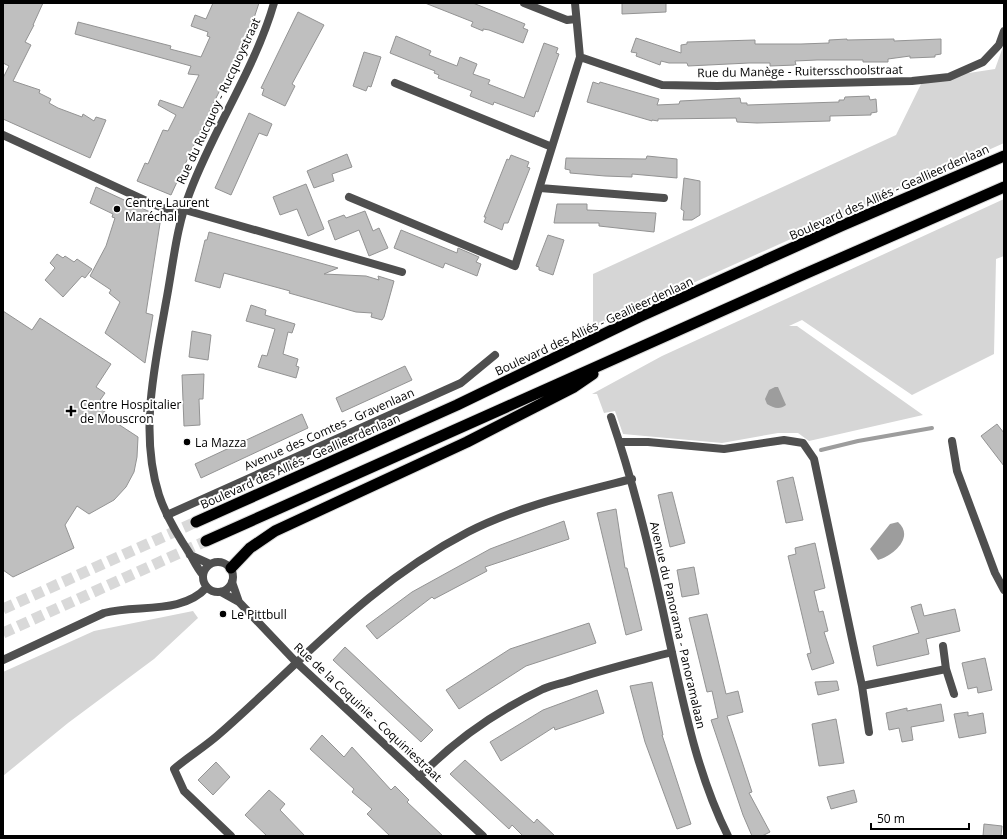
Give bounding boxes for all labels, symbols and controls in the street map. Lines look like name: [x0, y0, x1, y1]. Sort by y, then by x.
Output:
street label: Rue du Rucquoy - Rucquoystraat: [172, 15, 264, 187]
street label: Rue du Manège - Ruitersschoolstraat: [697, 61, 903, 81]
street label: Boulevard des Alliés - Geallieerdenlaan: [786, 140, 992, 244]
place label: Centre Laurent Maréchal: [125, 194, 209, 225]
marker: Centre Laurent Maréchal: [112, 204, 122, 214]
street label: Boulevard des Alliés - Geallieerdenlaan: [492, 272, 696, 380]
street label: Avenue des Comtes - Gravenlaan: [241, 384, 417, 474]
place label: Centre Hospitalier de Mouscron: [80, 396, 182, 427]
marker: Centre Hospitalier de Mouscron: [65, 405, 77, 417]
street label: Boulevard des Alliés - Geallieerdenlaan: [197, 409, 403, 513]
place label: La Mazza: [195, 434, 246, 451]
marker: La Mazza: [182, 437, 192, 447]
street label: Avenue du Panorama - Panoramalaan: [646, 520, 710, 730]
place label: Le Pittbull: [231, 606, 287, 623]
marker: Le Pittbull: [218, 609, 228, 619]
street label: Rue de la Coquinie - Coquiniestraat: [290, 639, 446, 785]
scale bar: [871, 805, 969, 831]
text: 50 m: [877, 810, 905, 827]

